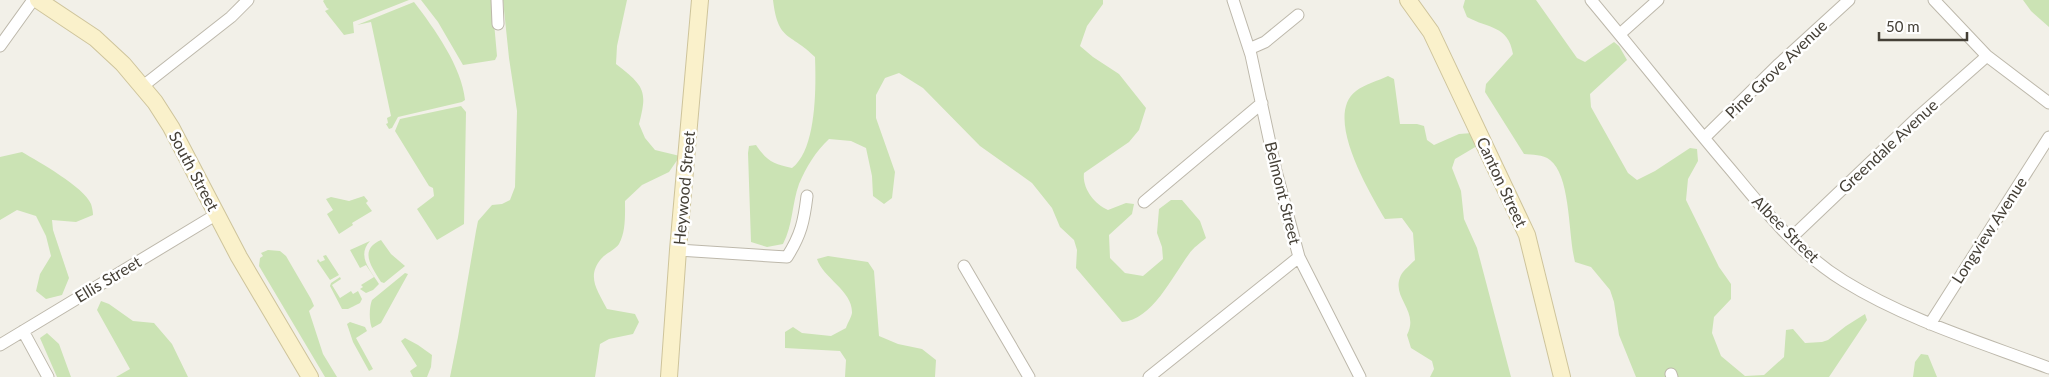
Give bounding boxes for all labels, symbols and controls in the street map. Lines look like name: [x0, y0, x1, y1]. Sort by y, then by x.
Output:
scale bar: [1879, 10, 1966, 42]
street label: Pine Grove Avenue: [1721, 15, 1830, 122]
text: 50 m: [1886, 17, 1920, 35]
street label: Greendale Avenue: [1834, 95, 1941, 196]
street label: South Street: [166, 128, 223, 214]
street label: Heywood Street: [669, 130, 698, 246]
street label: Canton Street: [1473, 134, 1532, 230]
street label: Belmont Street: [1262, 139, 1306, 247]
street label: Longview Avenue: [1947, 173, 2030, 287]
street label: Albee Street: [1749, 191, 1824, 266]
street label: Ellis Street: [71, 251, 144, 306]

